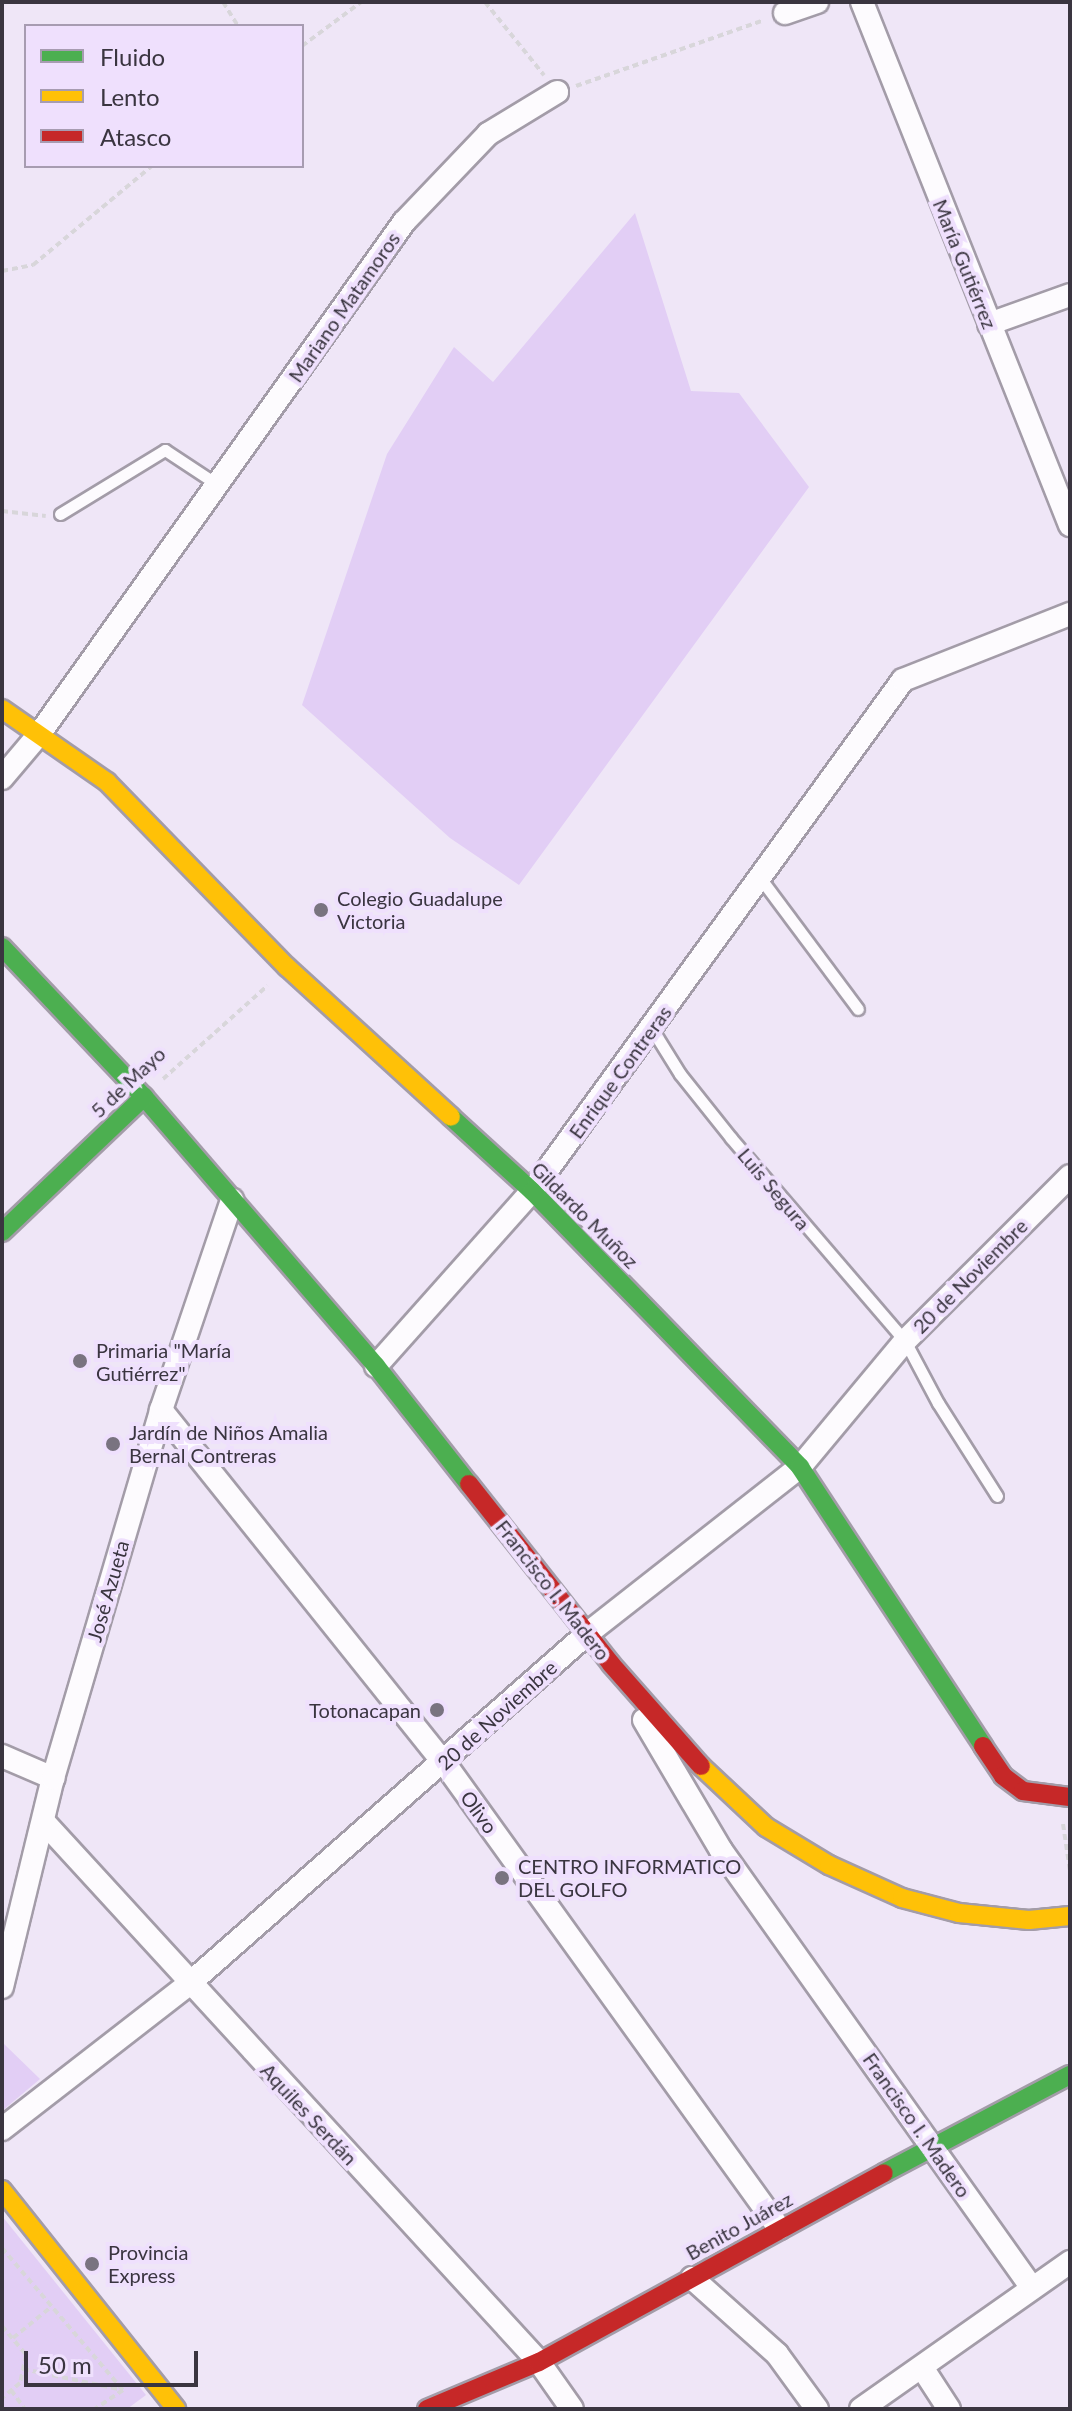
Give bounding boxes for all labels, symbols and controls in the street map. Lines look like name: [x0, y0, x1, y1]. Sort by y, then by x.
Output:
legend: [24, 24, 304, 168]
text: Fluido: [100, 42, 165, 71]
text: Lento: [100, 82, 160, 111]
text: Atasco: [100, 122, 171, 151]
street label: María Gutiérrez: [928, 196, 1002, 332]
street label: Mariano Matamoros: [283, 227, 405, 387]
place label: Colegio Guadalupe Victoria: [337, 886, 503, 933]
marker: Colegio Guadalupe Victoria: [312, 901, 330, 919]
street label: Enrique Contreras: [564, 1001, 676, 1143]
street label: 5 de Mayo: [86, 1042, 170, 1122]
street label: Luis Segura: [733, 1143, 815, 1235]
street label: Gildardo Muñoz: [527, 1157, 643, 1273]
street label: 20 de Noviembre: [908, 1214, 1032, 1338]
place label: Primaria "María Gutiérrez": [96, 1338, 231, 1385]
marker: Primaria "María Gutiérrez": [71, 1352, 89, 1370]
place label: Jardín de Niños Amalia Bernal Contreras: [129, 1420, 329, 1467]
marker: Jardín de Niños Amalia Bernal Contreras: [104, 1435, 122, 1453]
street label: Francisco I. Madero: [491, 1515, 615, 1665]
street label: José Azueta: [82, 1537, 134, 1645]
street label: 20 de Noviembre: [432, 1655, 562, 1775]
place label: Totonacapan: [309, 1698, 421, 1722]
marker: Totonacapan: [428, 1701, 446, 1719]
street label: Olivo: [456, 1786, 502, 1838]
place label: CENTRO INFORMATICO DEL GOLFO: [518, 1854, 741, 1901]
marker: CENTRO INFORMATICO DEL GOLFO: [493, 1869, 511, 1887]
street label: Francisco I. Madero: [858, 2048, 976, 2202]
street label: Aquiles Serdán: [256, 2058, 362, 2170]
street label: Benito Juárez: [681, 2187, 797, 2265]
place label: Provincia Express: [108, 2240, 188, 2287]
marker: Provincia Express: [83, 2255, 101, 2273]
scale bar: [28, 2335, 202, 2385]
text: 50 m: [38, 2350, 92, 2379]

